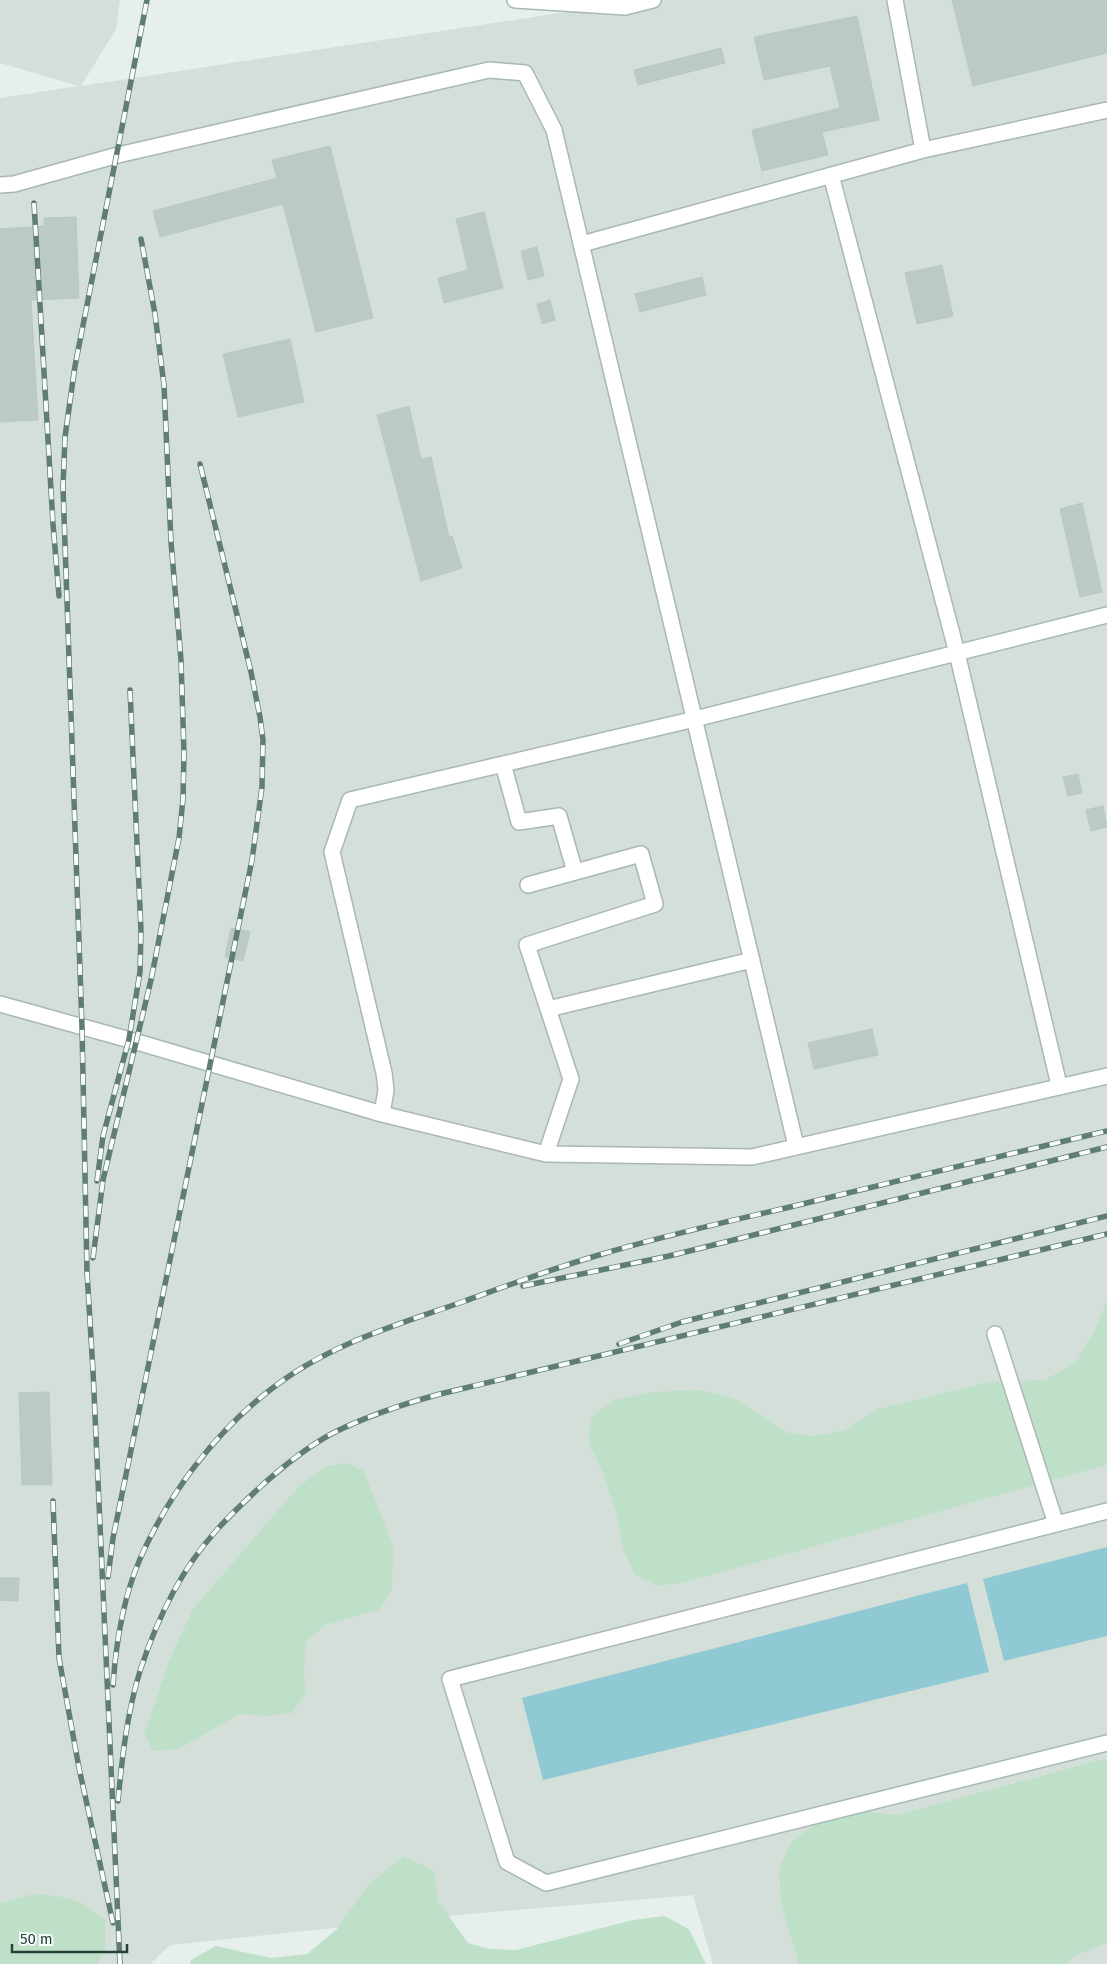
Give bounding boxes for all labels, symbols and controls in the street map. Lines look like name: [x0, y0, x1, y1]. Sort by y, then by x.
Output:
scale bar: [12, 1922, 128, 1954]
text: 50 m: [20, 1930, 53, 1948]

